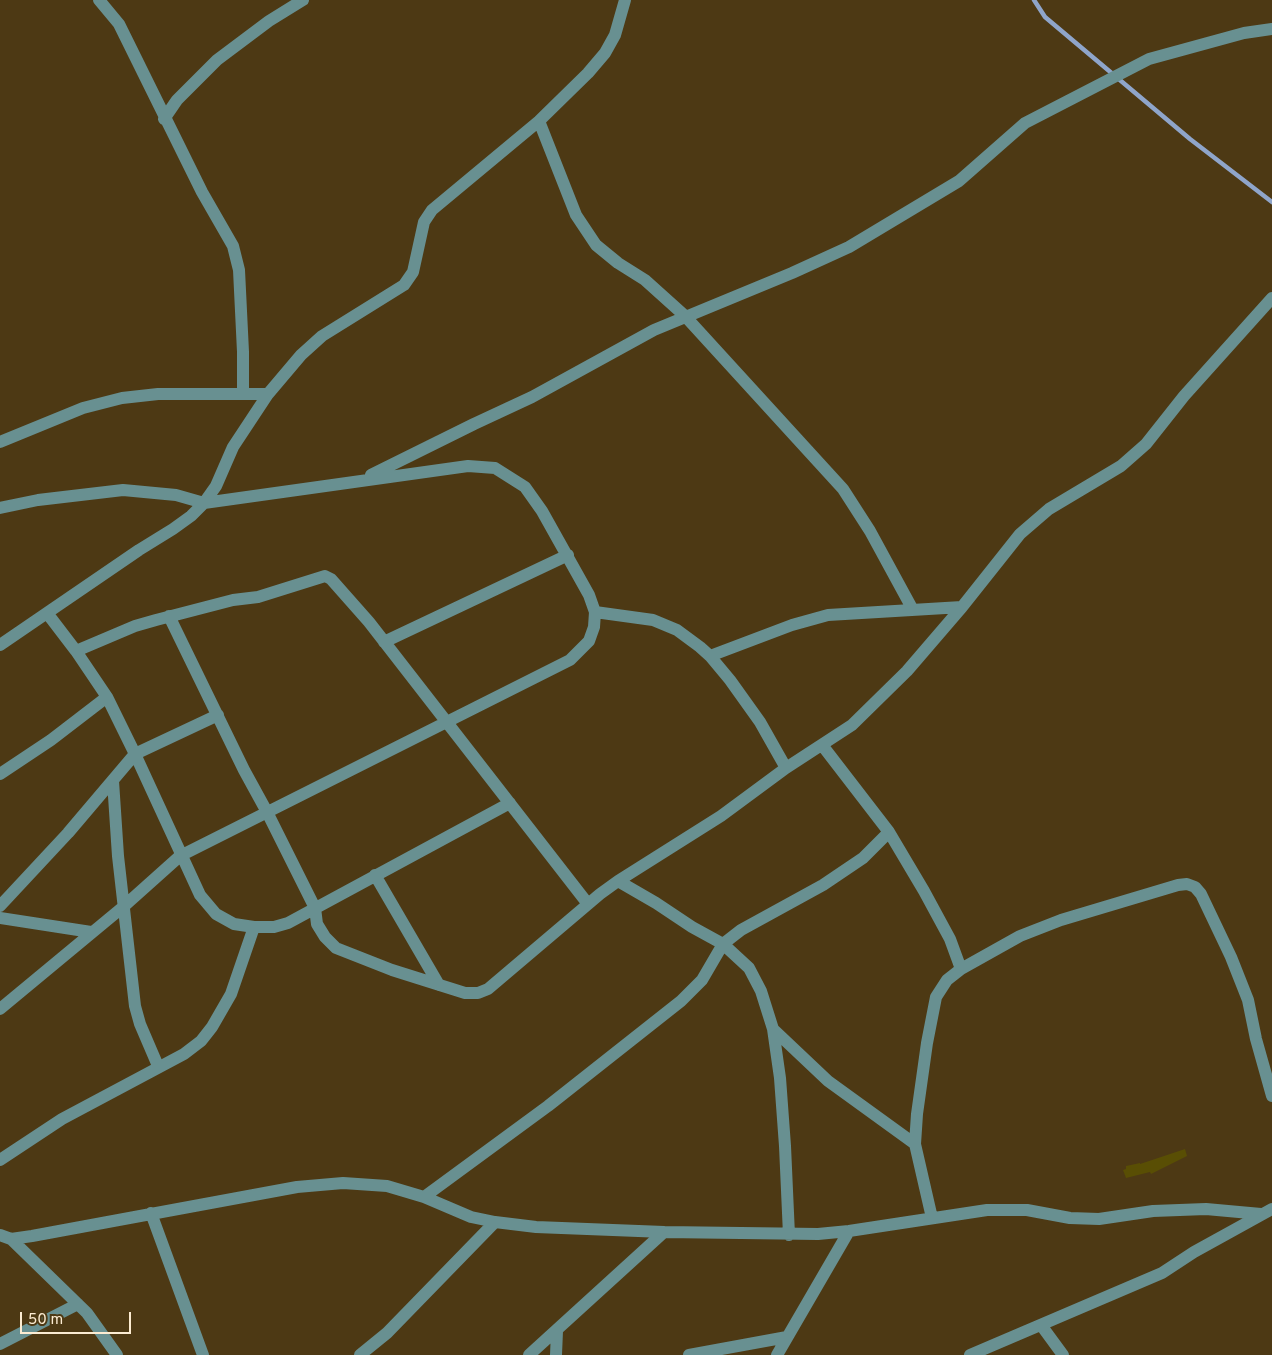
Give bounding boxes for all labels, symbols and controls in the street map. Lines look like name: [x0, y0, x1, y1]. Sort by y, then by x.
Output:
scale bar: [22, 1302, 134, 1334]
text: 50 m: [28, 1311, 63, 1330]

